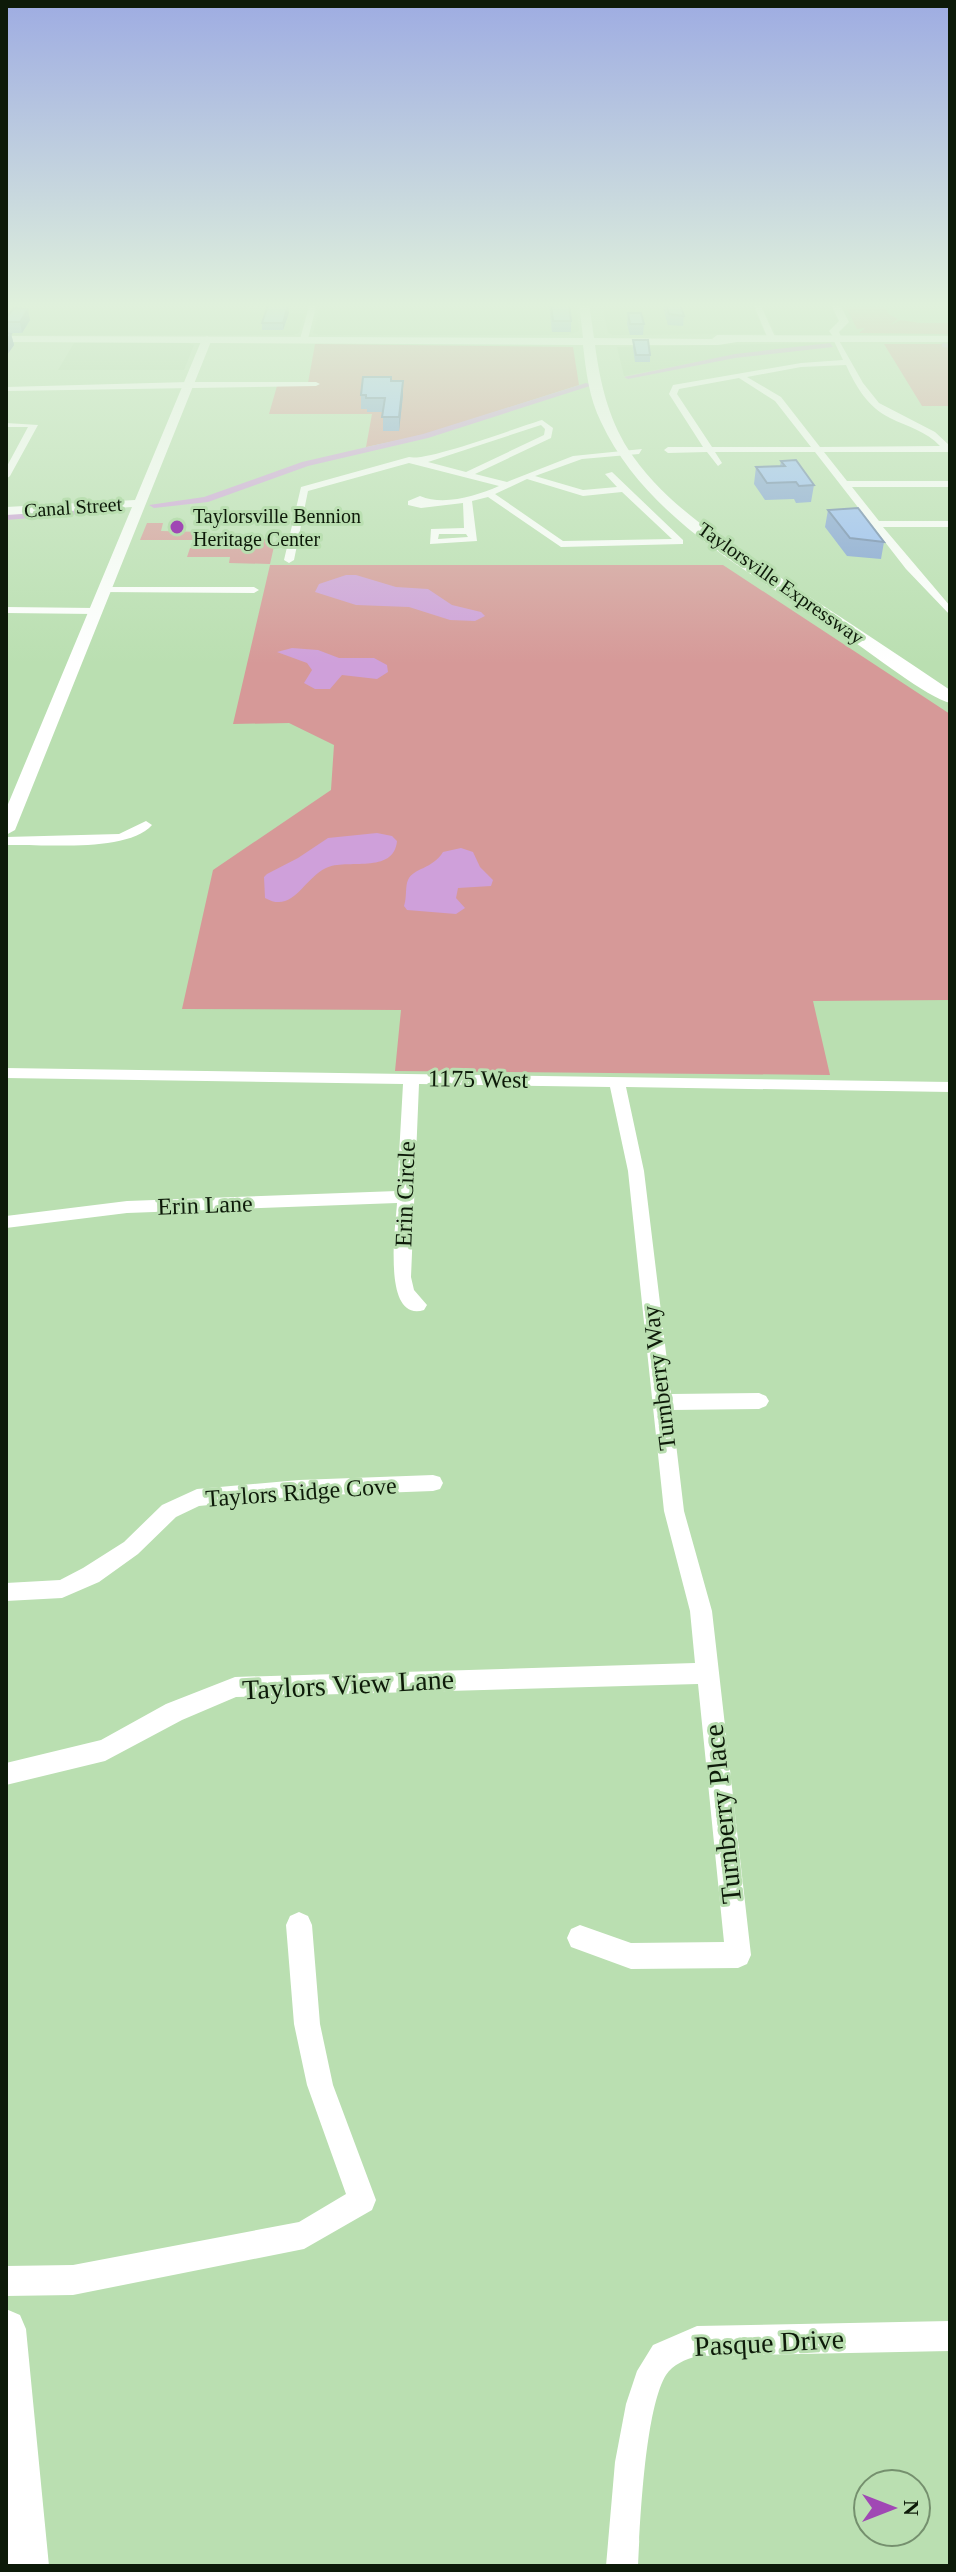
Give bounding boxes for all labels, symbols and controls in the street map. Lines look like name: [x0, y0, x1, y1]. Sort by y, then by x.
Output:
street label: Canal Street: [23, 493, 123, 521]
place label: Taylorsville Bennion Heritage Center: [193, 505, 361, 551]
marker: Taylorsville Bennion Heritage Center: [168, 518, 186, 536]
street label: Taylorsville Expressway: [693, 518, 868, 649]
street label: 1175 West: [428, 1065, 529, 1093]
street label: Erin Circle: [390, 1141, 420, 1247]
street label: Erin Lane: [157, 1190, 253, 1220]
street label: Turnberry Way: [637, 1304, 681, 1452]
street label: Taylors Ridge Cove: [205, 1472, 397, 1512]
street label: Taylors View Lane: [241, 1663, 455, 1706]
street label: Turnberry Place: [698, 1723, 747, 1905]
street label: Pasque Drive: [693, 2323, 845, 2362]
north arrow: [852, 2468, 932, 2548]
text: N: [899, 2500, 924, 2516]

